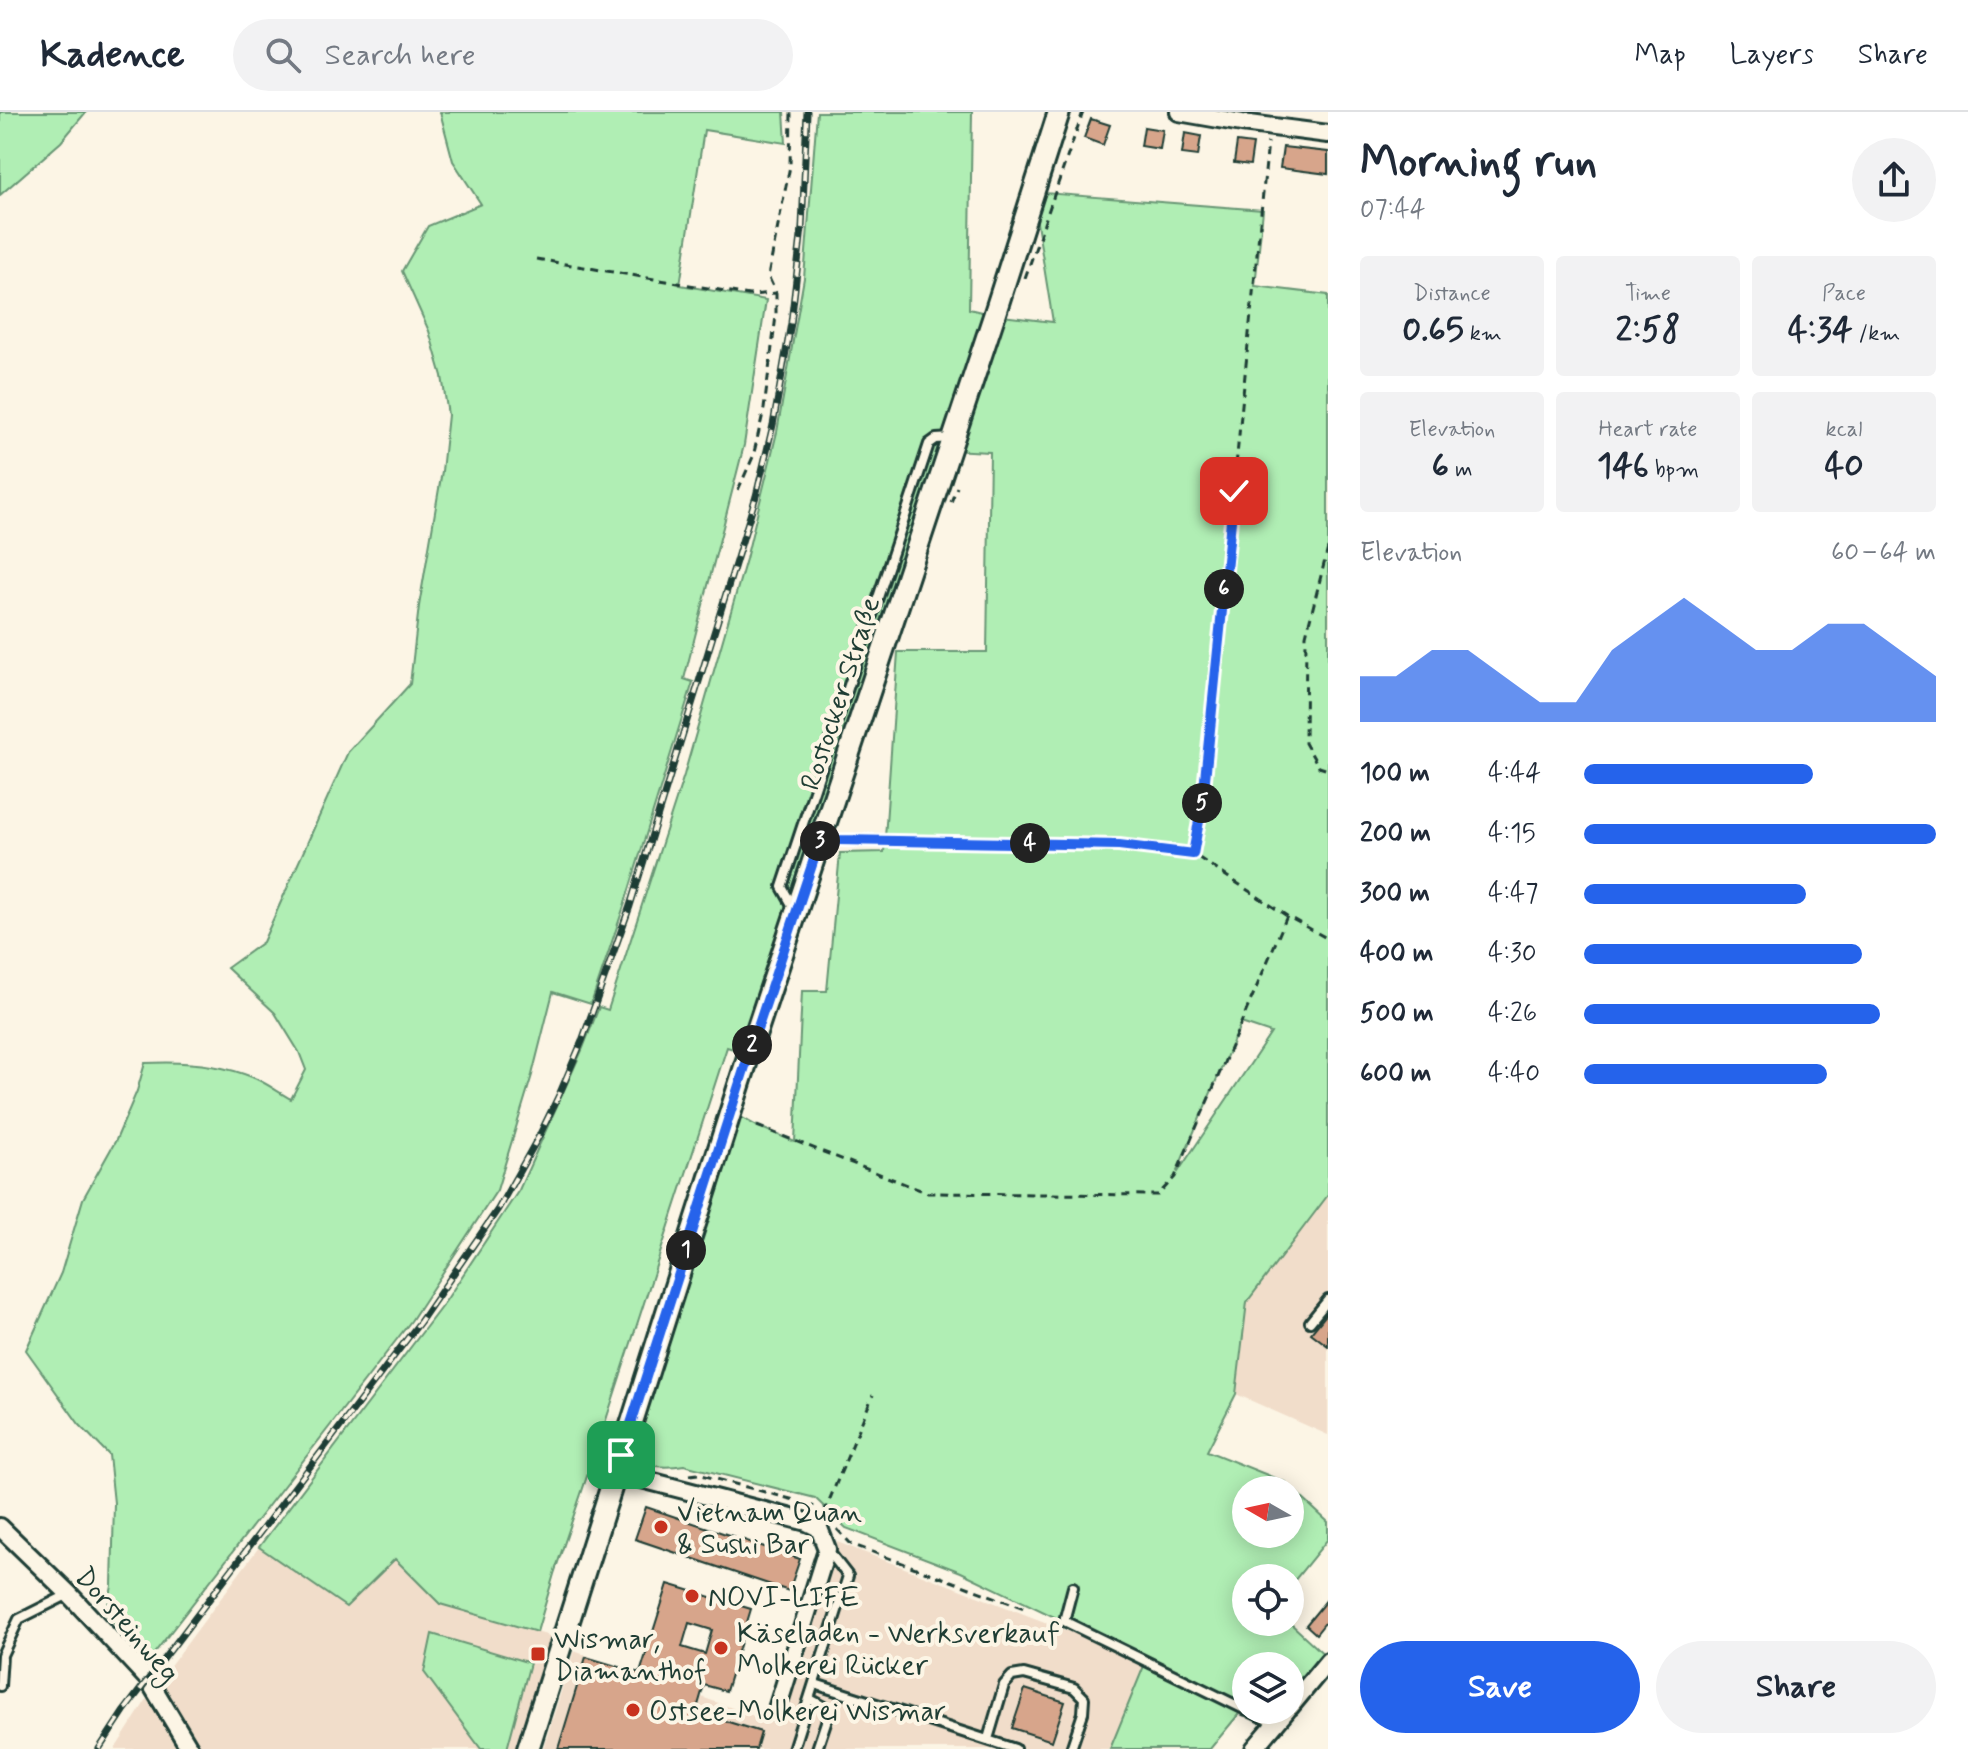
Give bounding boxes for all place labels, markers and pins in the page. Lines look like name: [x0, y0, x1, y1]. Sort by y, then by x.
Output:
pin: [1200, 457, 1268, 525]
pin: 6: [1204, 569, 1244, 609]
pin: 5: [1182, 783, 1222, 823]
pin: 3: [800, 821, 840, 861]
pin: 4: [1010, 823, 1050, 863]
pin: 2: [732, 1025, 772, 1065]
pin: 1: [666, 1230, 706, 1270]
pin: [587, 1421, 655, 1489]
place label: Vietnam Quan & Sushi Bar: [677, 1495, 862, 1564]
marker: Vietnam Quan & Sushi Bar: [652, 1518, 670, 1536]
place label: NOVI-LIFE: [708, 1580, 859, 1617]
marker: NOVI-LIFE: [683, 1587, 701, 1605]
place label: Käseladen - Werksverkauf Molkerei Rücker: [737, 1616, 1060, 1685]
place label: Wismar, Diamanthof: [554, 1622, 706, 1691]
marker: Käseladen - Werksverkauf Molkerei Rücker: [712, 1639, 730, 1657]
marker: Wismar, Diamanthof: [529, 1645, 547, 1663]
place label: Ostsee-Molkerei Wismar: [649, 1694, 946, 1731]
marker: Ostsee-Molkerei Wismar: [624, 1701, 642, 1719]

